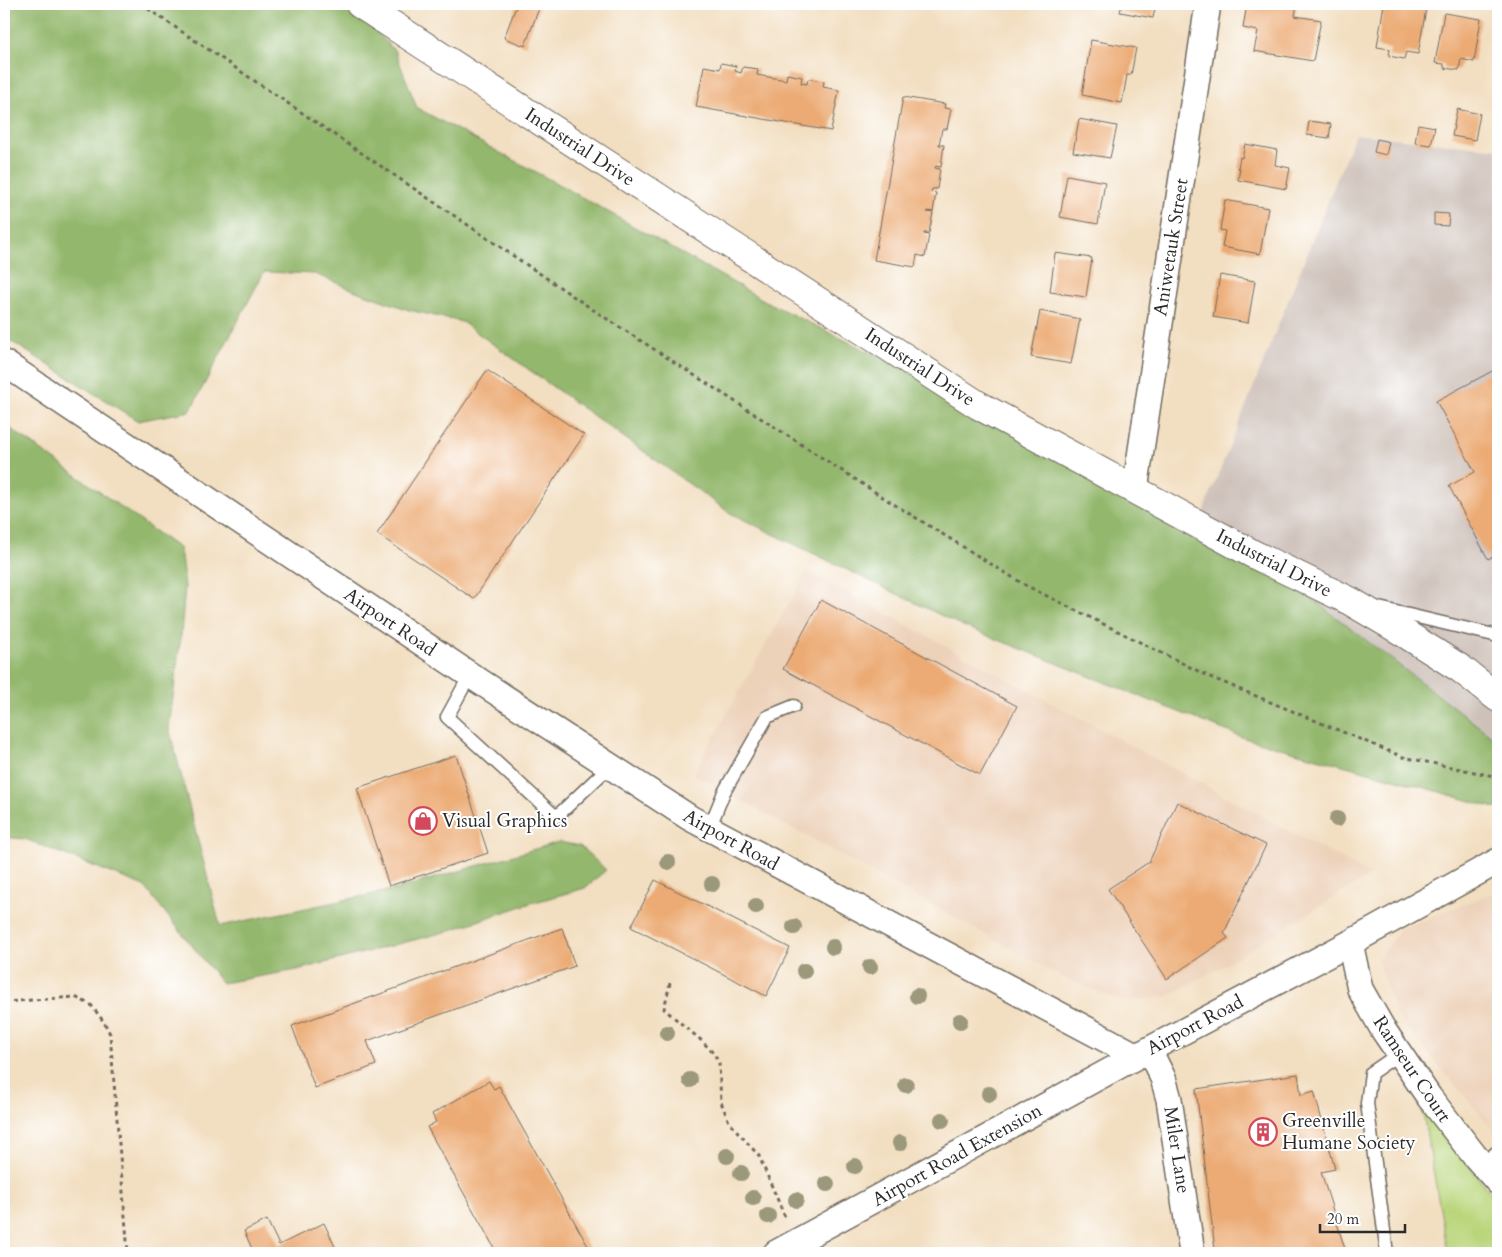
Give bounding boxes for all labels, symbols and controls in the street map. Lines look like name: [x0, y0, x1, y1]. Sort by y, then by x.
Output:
street label: Industrial Drive: [520, 102, 640, 192]
street label: Aniwetauk Street: [1147, 176, 1195, 318]
street label: Industrial Drive: [860, 322, 980, 412]
street label: Industrial Drive: [1212, 523, 1336, 603]
street label: Airport Road: [339, 582, 441, 662]
street label: Airport Road: [678, 803, 784, 877]
shop icon: Visual Graphics: [408, 806, 438, 836]
place label: Visual Graphics: [442, 808, 567, 834]
street label: Airport Road: [1142, 989, 1248, 1061]
street label: Ramseur Court: [1367, 1011, 1457, 1127]
street label: Airport Road Extension: [867, 1097, 1047, 1213]
street label: Miler Lane: [1157, 1105, 1197, 1195]
place label: Greenville Humane Society: [1282, 1108, 1416, 1156]
building icon: Greenville Humane Society: [1248, 1117, 1278, 1147]
scale bar: [1320, 1202, 1404, 1234]
text: 20 m: [1327, 1209, 1359, 1229]

